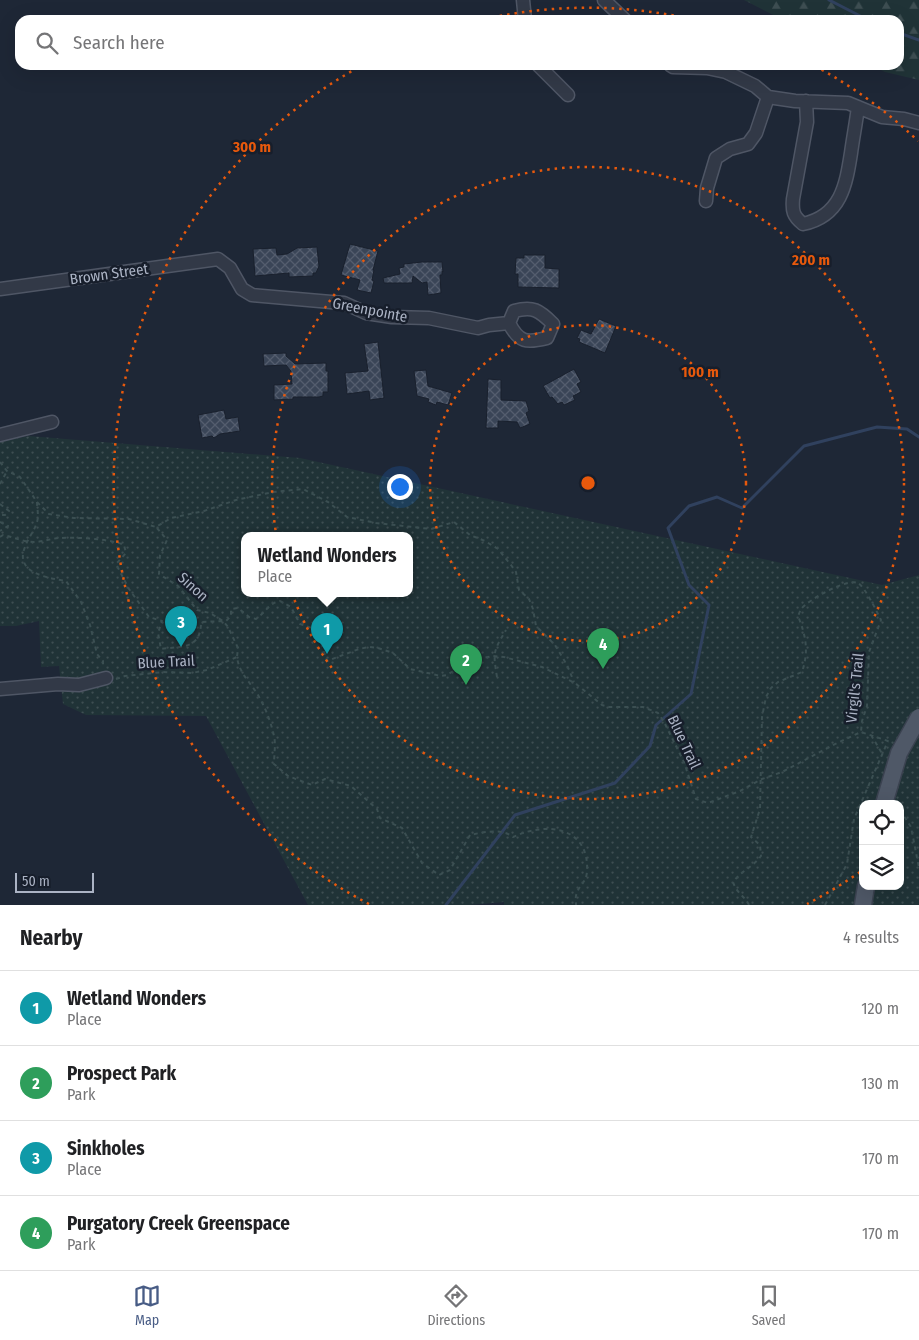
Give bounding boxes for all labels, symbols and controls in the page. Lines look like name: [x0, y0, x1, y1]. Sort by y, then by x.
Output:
search box: [15, 15, 904, 70]
icon: search: [33, 29, 61, 57]
text: Search here: [73, 31, 165, 54]
text: 300 m: [232, 138, 271, 156]
text: 200 m: [791, 251, 830, 269]
street label: Brown Street: [69, 260, 149, 288]
street label: Greenpointe: [331, 294, 409, 326]
text: 100 m: [681, 363, 719, 381]
your location: [387, 474, 413, 500]
centre of rings: [579, 474, 597, 492]
popup: [241, 532, 413, 597]
text: Wetland Wonders: [257, 544, 397, 567]
text: Place: [257, 567, 292, 586]
street label: Sinon: [174, 569, 212, 605]
pin: 3: [165, 606, 197, 647]
pin: 1: [311, 613, 343, 654]
pin: 4: [587, 628, 619, 669]
pin: 2: [450, 644, 482, 685]
street label: Blue Trail: [137, 652, 195, 672]
street label: Virgil's Trail: [842, 652, 868, 724]
street label: Blue Trail: [664, 712, 704, 772]
map controls: [859, 800, 904, 890]
button: locate: [859, 800, 904, 845]
button: layers: [859, 845, 904, 890]
scale bar: [15, 870, 94, 893]
text: 50 m: [22, 873, 50, 890]
text: Nearby: [20, 925, 82, 951]
text: 4 results: [843, 928, 899, 947]
text: Wetland Wonders: [67, 987, 206, 1010]
text: 1: [33, 999, 39, 1018]
text: 120 m: [861, 999, 899, 1018]
text: Place: [67, 1010, 102, 1029]
text: Prospect Park: [67, 1062, 176, 1085]
text: 2: [32, 1074, 40, 1093]
text: 130 m: [861, 1074, 899, 1093]
text: Park: [67, 1085, 95, 1104]
text: Sinkholes: [67, 1137, 145, 1160]
text: 3: [32, 1149, 40, 1168]
text: 170 m: [862, 1149, 899, 1168]
text: Place: [67, 1160, 102, 1179]
text: Purgatory Creek Greenspace: [67, 1212, 290, 1235]
text: 4: [32, 1224, 40, 1243]
text: 170 m: [862, 1224, 899, 1243]
text: Park: [67, 1235, 95, 1254]
tab: Map: [133, 1282, 161, 1329]
tab: Directions: [427, 1282, 485, 1329]
tab: Saved: [752, 1282, 786, 1329]

